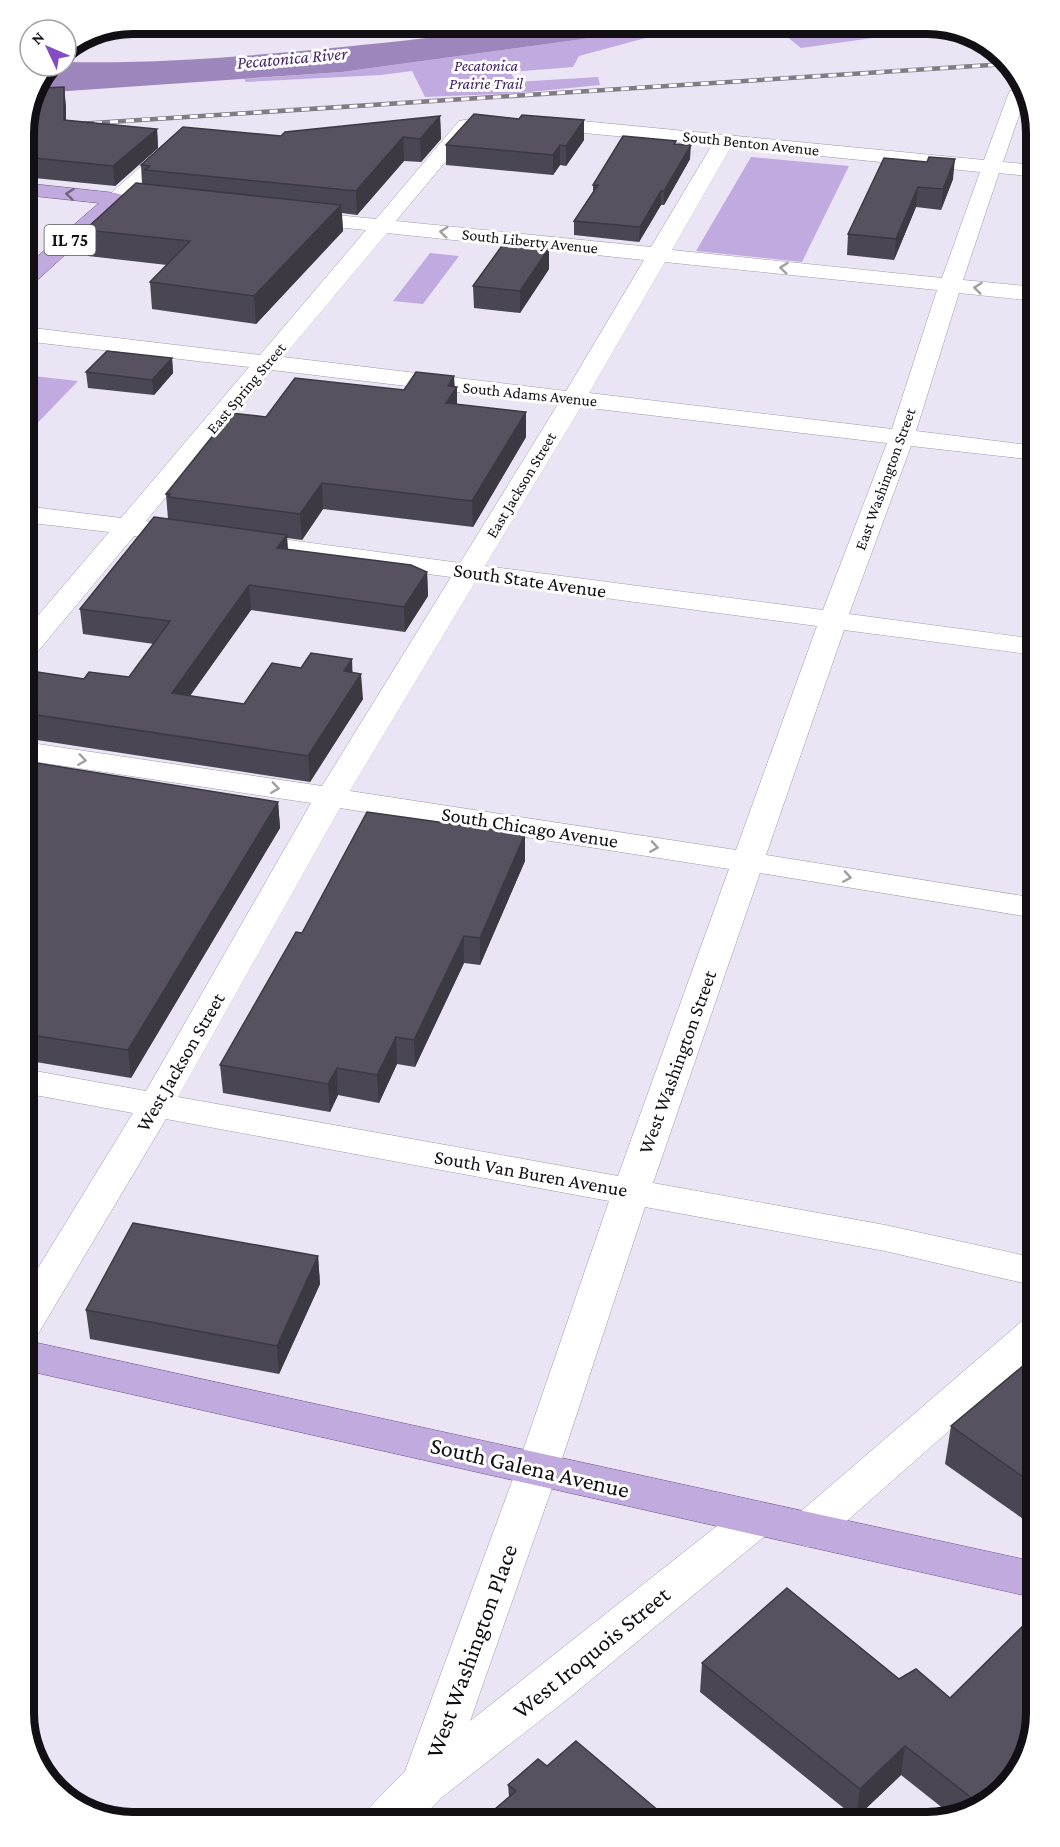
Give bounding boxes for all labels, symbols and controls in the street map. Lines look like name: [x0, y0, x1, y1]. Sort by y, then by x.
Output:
north arrow: [18, 18, 78, 78]
text: N: [28, 28, 48, 48]
water label: Pecatonica River: [236, 43, 349, 73]
park label: Pecatonica Prairie Trail: [449, 57, 524, 92]
street label: South Benton Avenue: [682, 127, 820, 159]
one-way arrow: [66, 188, 75, 201]
road number: IL 75: [44, 225, 96, 255]
street label: South Liberty Avenue: [461, 225, 599, 258]
one-way arrow: [439, 226, 448, 239]
one-way arrow: [779, 262, 788, 275]
one-way arrow: [973, 282, 982, 295]
street label: East Spring Street: [203, 339, 290, 437]
street label: South Adams Avenue: [462, 378, 598, 410]
street label: East Washington Street: [851, 405, 920, 553]
street label: East Jackson Street: [483, 428, 560, 541]
street label: South State Avenue: [452, 558, 608, 602]
one-way arrow: [77, 753, 87, 765]
one-way arrow: [270, 782, 280, 794]
street label: South Chicago Avenue: [440, 802, 620, 853]
one-way arrow: [650, 840, 659, 852]
one-way arrow: [842, 871, 852, 883]
street label: West Washington Street: [634, 967, 721, 1157]
street label: West Jackson Street: [131, 988, 230, 1136]
street label: South Van Buren Avenue: [433, 1145, 629, 1201]
street label: South Galena Avenue: [428, 1431, 632, 1503]
street label: West Washington Place: [420, 1540, 522, 1762]
street label: West Iroquois Street: [507, 1580, 676, 1724]

